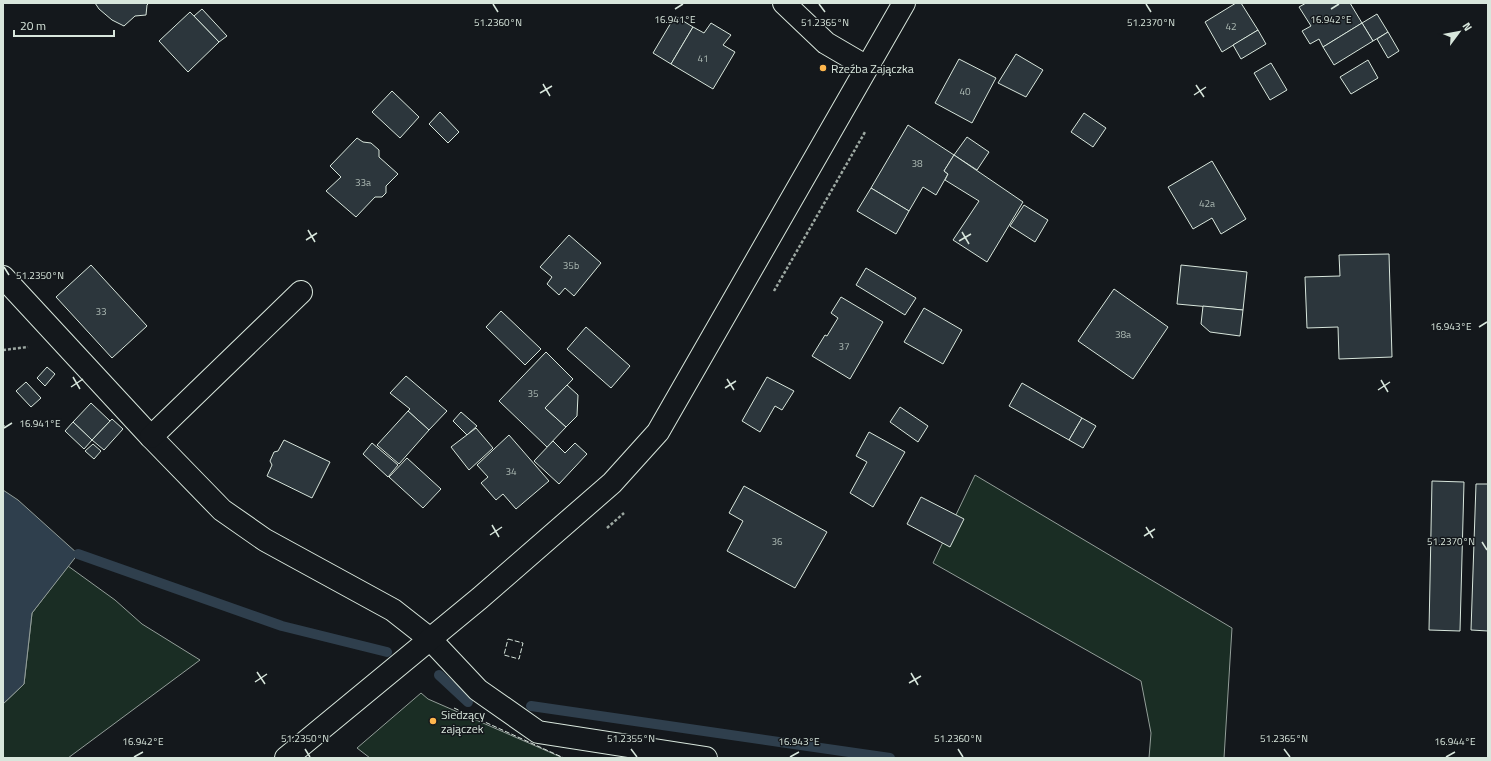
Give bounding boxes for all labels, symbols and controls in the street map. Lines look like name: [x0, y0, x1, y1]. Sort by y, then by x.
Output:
scale bar: [14, 12, 114, 38]
text: 16.941°E: [654, 12, 696, 27]
text: 16.942°E: [1310, 12, 1352, 27]
north arrow: [1439, 12, 1479, 52]
text: 51.2360°N: [474, 15, 522, 30]
text: 51.2365°N: [801, 15, 849, 30]
text: 51.2370°N: [1127, 15, 1175, 30]
text: 20 m: [20, 16, 46, 35]
house number: 42: [1225, 19, 1237, 34]
text: N: [1459, 19, 1476, 34]
house number: 41: [697, 51, 709, 66]
place label: Rzeźba Zajączka: [831, 59, 914, 78]
marker: Rzeźba Zajączka: [818, 63, 828, 73]
house number: 40: [959, 84, 971, 99]
house number: 38: [911, 156, 923, 171]
house number: 33a: [355, 175, 371, 190]
house number: 42a: [1199, 196, 1215, 211]
house number: 35b: [563, 258, 579, 273]
text: 51.2350°N: [16, 268, 64, 283]
house number: 33: [95, 304, 107, 319]
text: 16.943°E: [1430, 319, 1472, 334]
house number: 38a: [1115, 327, 1131, 342]
house number: 37: [838, 339, 850, 354]
house number: 35: [527, 386, 539, 401]
text: 16.941°E: [19, 416, 61, 431]
house number: 34: [505, 464, 517, 479]
house number: 36: [771, 534, 783, 549]
text: 51.2370°N: [1427, 534, 1475, 549]
place label: Siedzący zajączek: [441, 705, 485, 738]
marker: Siedzący zajączek: [428, 716, 438, 726]
text: 51.2350°N: [281, 731, 329, 746]
text: 51.2355°N: [607, 731, 655, 746]
text: 51.2360°N: [934, 731, 982, 746]
text: 51.2365°N: [1260, 731, 1308, 746]
text: 16.942°E: [122, 734, 164, 749]
text: 16.943°E: [778, 734, 820, 749]
text: 16.944°E: [1434, 734, 1476, 749]

